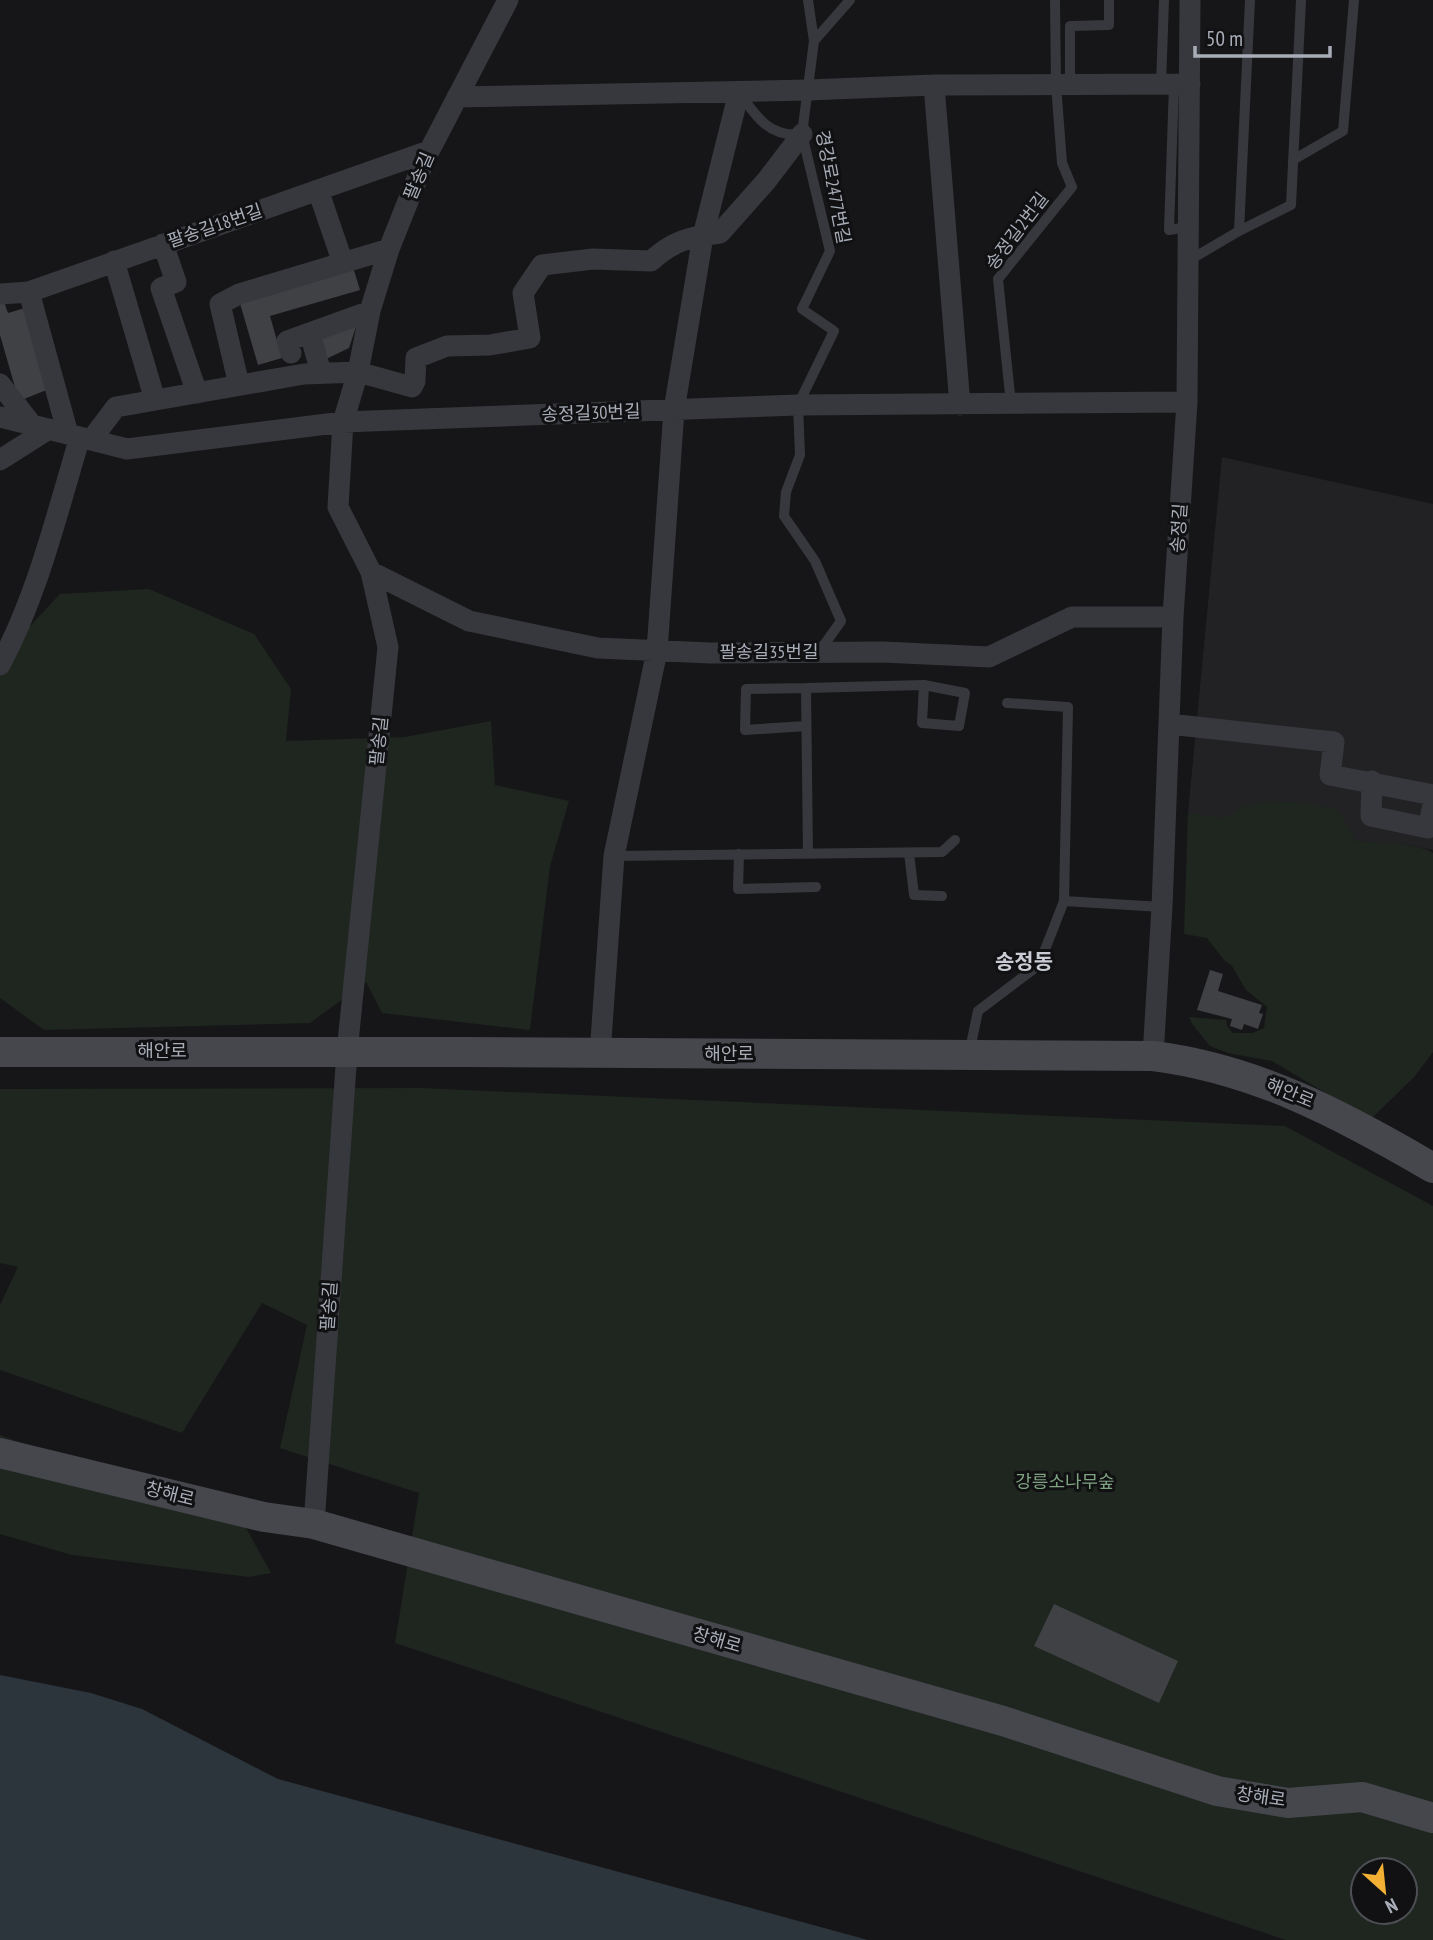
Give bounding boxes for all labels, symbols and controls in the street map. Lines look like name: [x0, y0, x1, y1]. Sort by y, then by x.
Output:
scale bar: [1195, 14, 1330, 58]
text: 50 m: [1206, 25, 1243, 52]
street label: 경강로2477번길: [811, 128, 856, 246]
street label: 팔송길: [398, 148, 439, 203]
street label: 송정길2번길: [980, 187, 1053, 274]
street label: 팔송길18번길: [164, 199, 265, 253]
street label: 송정길30번길: [541, 399, 641, 426]
street label: 송정길: [1165, 502, 1192, 554]
street label: 팔송길35번길: [720, 640, 819, 663]
street label: 팔송길: [364, 715, 393, 767]
district label: 송정동: [995, 948, 1053, 975]
street label: 해안로: [137, 1039, 187, 1062]
street label: 해안로: [704, 1042, 754, 1065]
street label: 해안로: [1263, 1073, 1318, 1113]
street label: 팔송길: [315, 1280, 342, 1332]
park label: 강릉소나무숲: [1015, 1470, 1115, 1493]
street label: 창해로: [143, 1476, 197, 1511]
street label: 창해로: [690, 1622, 744, 1657]
street label: 창해로: [1235, 1782, 1287, 1811]
north arrow: [1349, 1856, 1419, 1926]
text: N: [1382, 1893, 1402, 1919]

